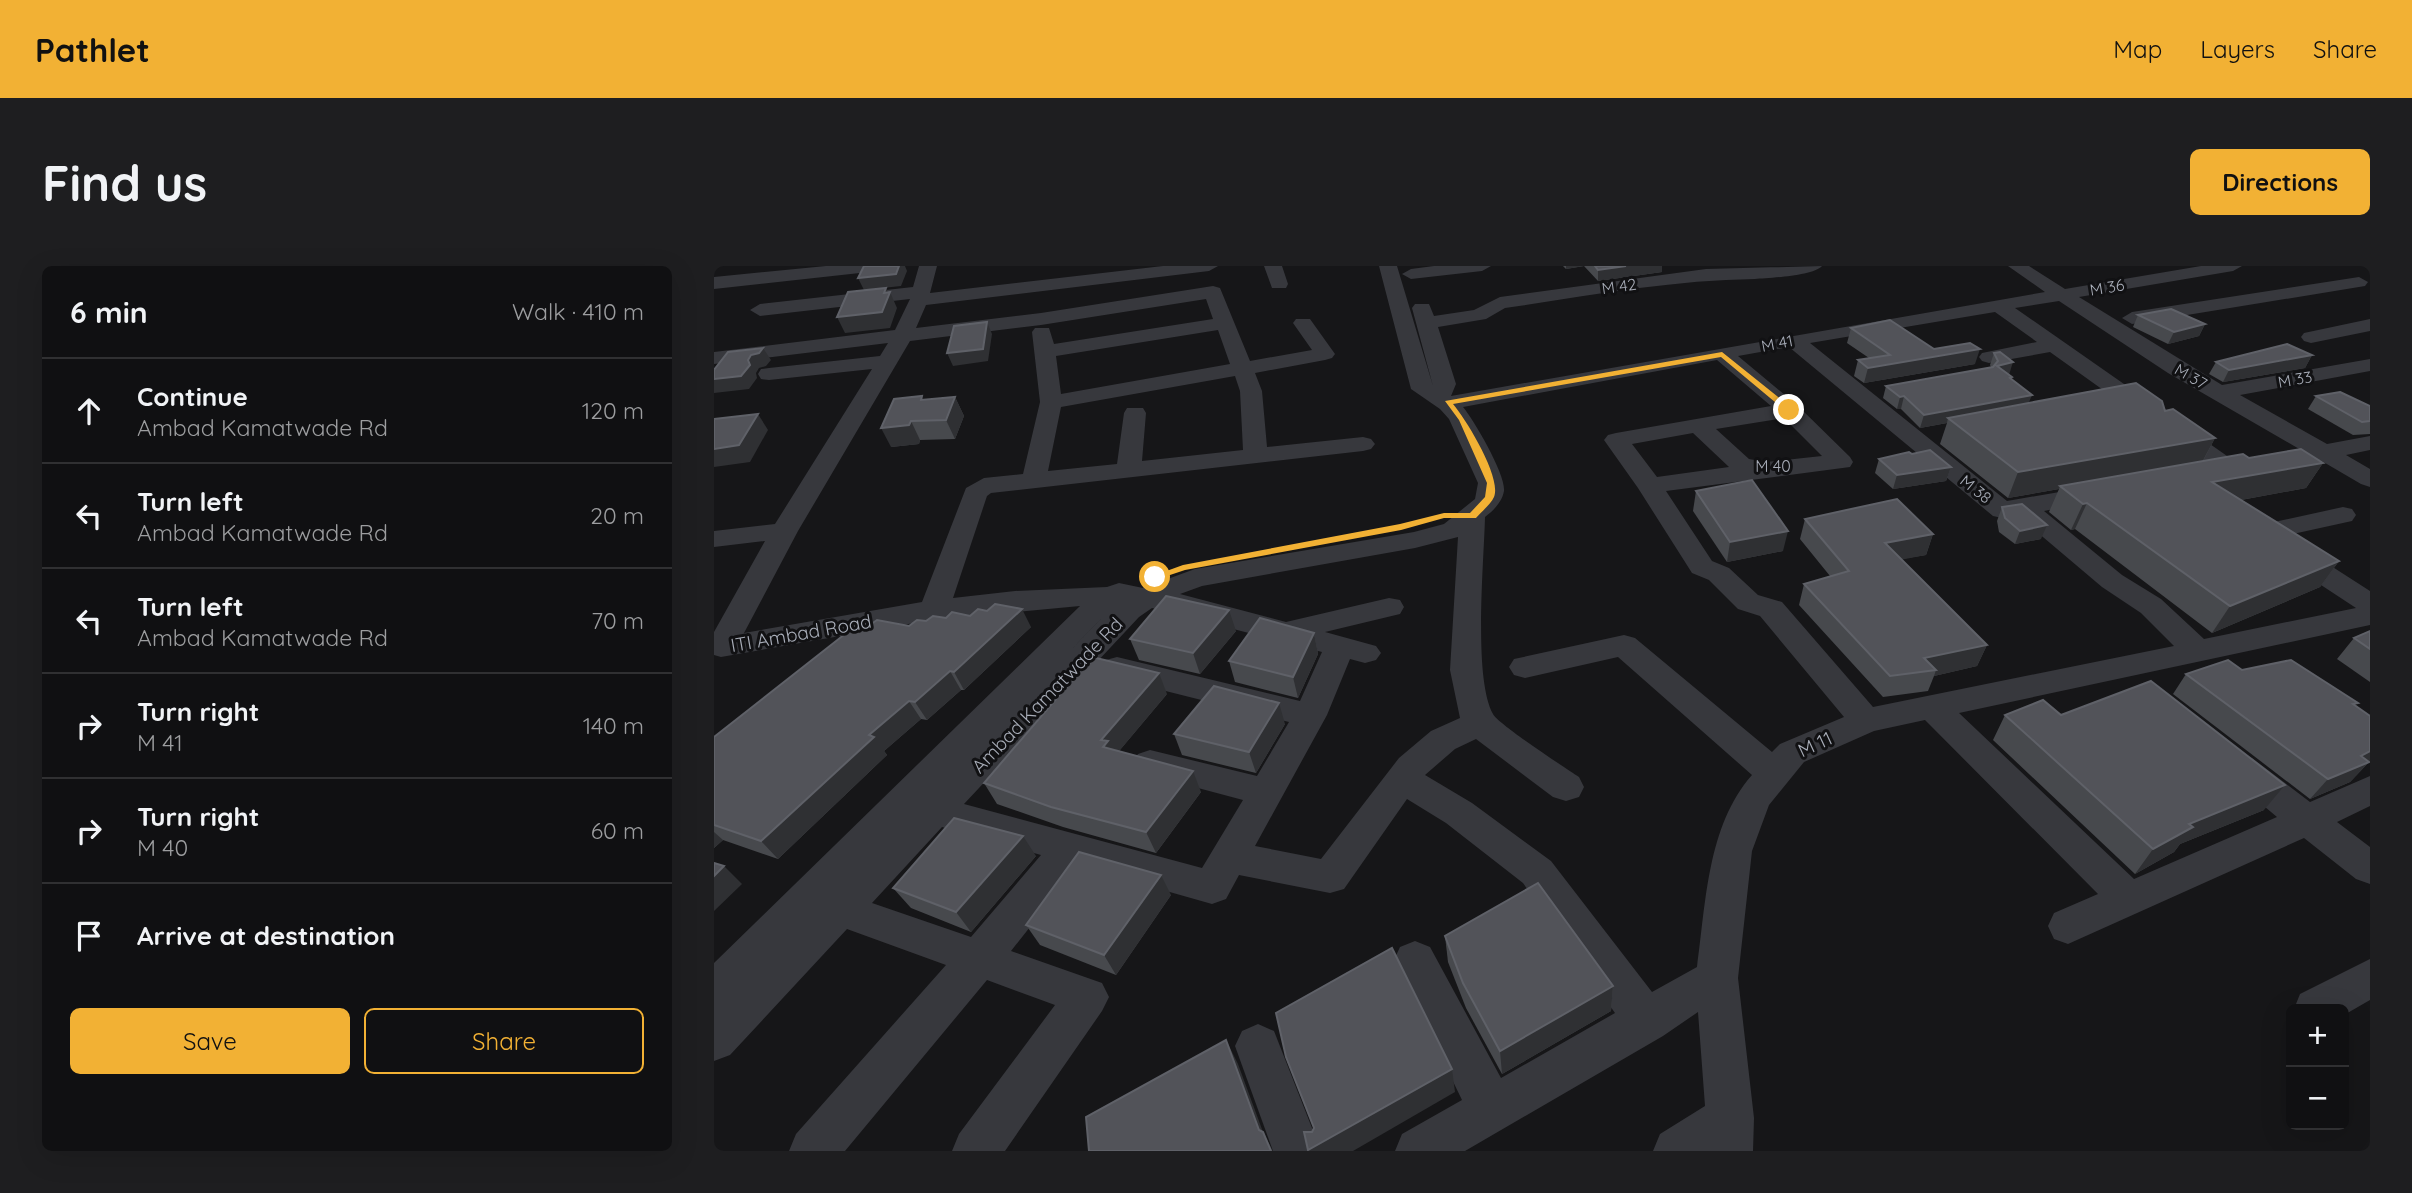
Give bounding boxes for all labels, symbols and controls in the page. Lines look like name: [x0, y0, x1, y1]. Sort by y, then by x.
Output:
text: Pathlet: [35, 29, 150, 70]
text: Map: [2113, 34, 2162, 64]
text: Layers: [2200, 34, 2275, 64]
text: Share: [2313, 34, 2377, 64]
button: Directions: [2190, 149, 2370, 215]
text: Find us: [42, 152, 207, 213]
street label: M 42: [1600, 274, 1638, 298]
street label: M 36: [2088, 274, 2126, 300]
text: 6 min: [70, 293, 148, 331]
text: Walk · 410 m: [512, 297, 644, 326]
street label: M 41: [1759, 330, 1795, 356]
street label: M 37: [2171, 359, 2211, 393]
street label: M 33: [2276, 366, 2314, 392]
text: Continue: [137, 380, 248, 413]
icon: ahead: [70, 392, 108, 430]
route end: [1773, 394, 1804, 425]
text: 120 m: [582, 396, 644, 425]
text: Ambad Kamatwade Rd: [137, 413, 388, 442]
street label: M 40: [1755, 456, 1791, 476]
street label: M 38: [1956, 470, 1996, 508]
text: Turn left: [137, 485, 244, 518]
icon: left: [70, 497, 108, 535]
text: 20 m: [590, 501, 644, 530]
text: Ambad Kamatwade Rd: [137, 518, 388, 547]
route start: [1139, 561, 1170, 592]
text: Turn left: [137, 590, 244, 623]
icon: left: [70, 602, 108, 640]
text: 70 m: [591, 606, 644, 635]
street label: ITI Ambad Road: [729, 609, 873, 657]
street label: Ambad Kamatwade Rd: [966, 612, 1128, 778]
text: Ambad Kamatwade Rd: [137, 623, 388, 652]
text: Turn right: [137, 695, 259, 728]
icon: right: [70, 707, 108, 745]
text: 140 m: [583, 711, 644, 740]
street label: M 11: [1794, 726, 1836, 762]
text: M 41: [137, 728, 183, 757]
text: Turn right: [137, 800, 259, 833]
icon: right: [70, 812, 108, 850]
text: 60 m: [591, 816, 644, 845]
text: M 40: [137, 833, 188, 862]
icon: arrive: [70, 917, 108, 955]
text: Arrive at destination: [137, 919, 395, 952]
map controls: [2286, 1004, 2349, 1130]
button: +: [2286, 1004, 2349, 1067]
button: Save: [70, 1008, 350, 1074]
button: Share: [364, 1008, 644, 1074]
button: −: [2286, 1067, 2349, 1130]

